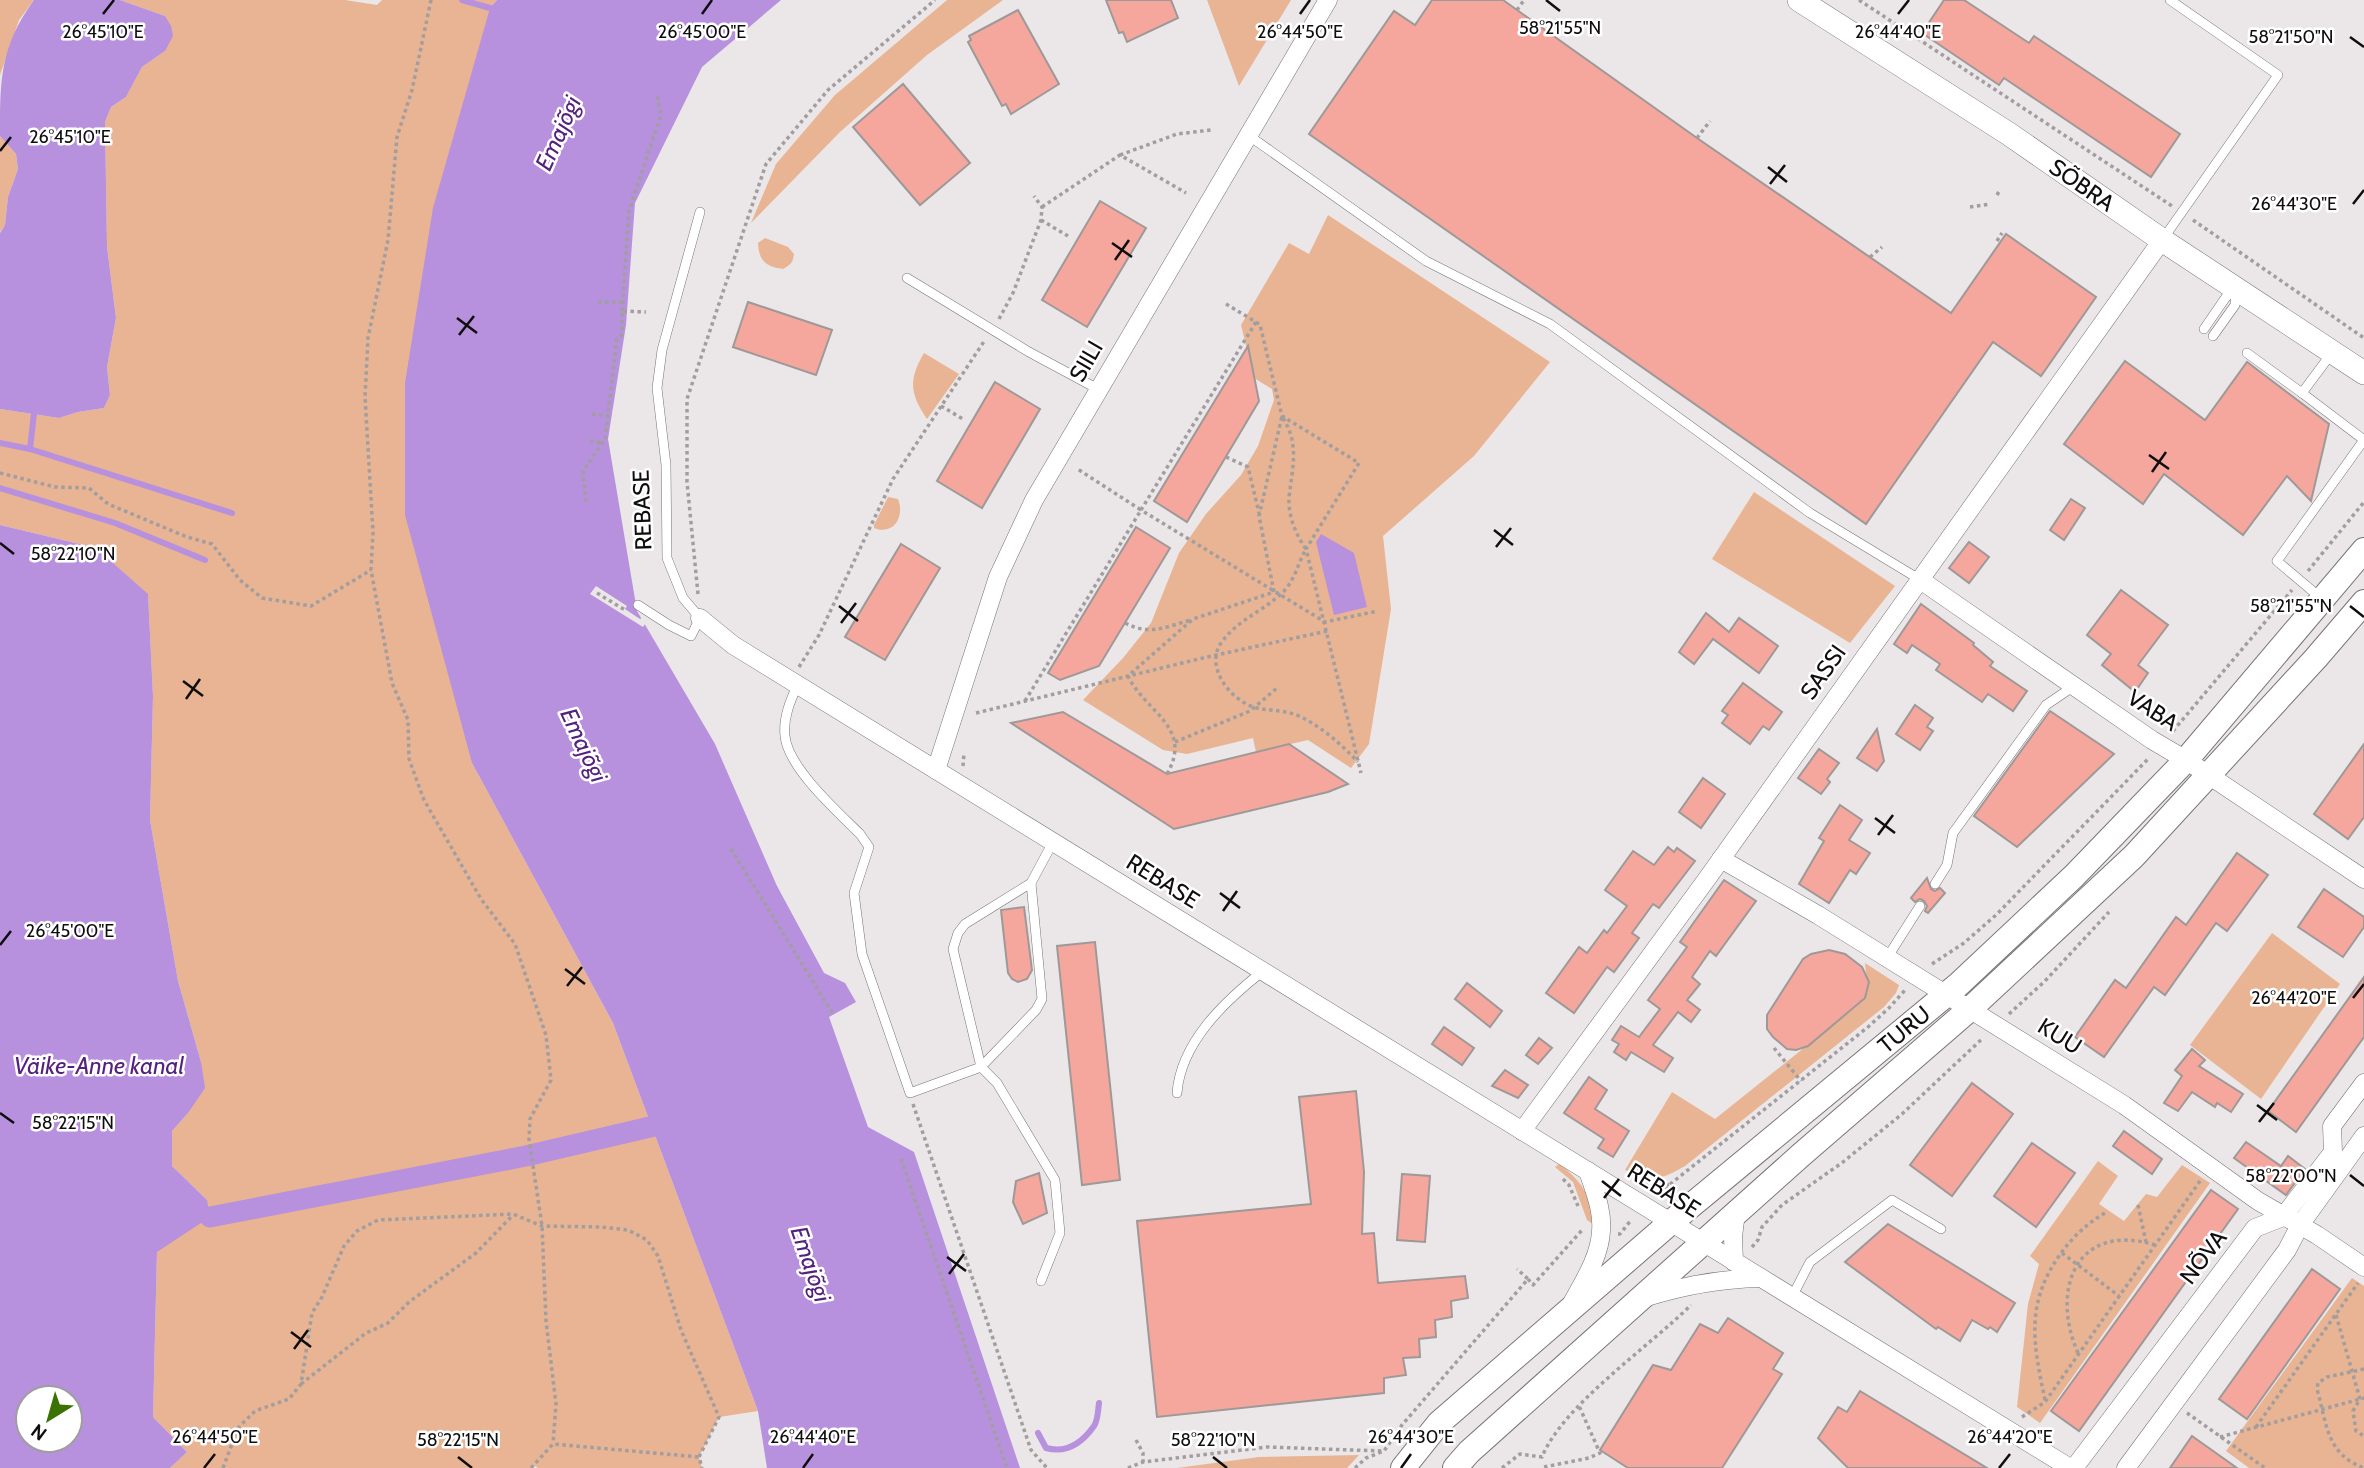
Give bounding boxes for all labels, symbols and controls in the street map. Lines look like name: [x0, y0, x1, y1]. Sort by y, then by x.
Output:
text: 58°21'55"N: [1519, 17, 1601, 39]
text: 26°45'10"E: [62, 21, 144, 43]
text: 26°45'00"E: [658, 21, 746, 43]
text: 26°44'50"E: [1257, 21, 1343, 43]
text: 26°44'40"E: [1855, 21, 1941, 43]
text: 58°21'50"N: [2248, 26, 2334, 48]
water label: Emajõgi: [529, 91, 588, 175]
text: 26°45'10"E: [29, 126, 111, 148]
street label: SÕBRA: [2044, 153, 2120, 217]
text: 26°44'30"E: [2251, 193, 2337, 215]
street label: SIILI: [1063, 336, 1109, 386]
street label: REBASE: [627, 469, 657, 551]
text: 58°22'10"N: [31, 543, 115, 565]
text: 58°21'55"N: [2250, 595, 2332, 617]
street label: SASSI: [1794, 639, 1852, 705]
street label: VABA: [2122, 683, 2184, 737]
water label: Emajõgi: [554, 703, 614, 787]
street label: REBASE: [1121, 848, 1205, 914]
text: 26°45'00"E: [26, 920, 114, 942]
text: 26°44'20"E: [2251, 987, 2337, 1009]
street label: TURU: [1872, 1000, 1936, 1059]
street label: KUU: [2033, 1012, 2087, 1060]
water label: Väike-Anne kanal: [14, 1051, 184, 1080]
text: 58°22'15"N: [32, 1112, 114, 1134]
street label: REBASE: [1622, 1157, 1706, 1223]
text: 58°22'00"N: [2245, 1165, 2337, 1187]
water label: Emajõgi: [785, 1222, 838, 1307]
street label: NÕVA: [2174, 1224, 2232, 1290]
north arrow: [14, 1384, 84, 1454]
text: N: [27, 1419, 51, 1445]
text: 26°44'50"E: [172, 1426, 258, 1448]
text: 26°44'40"E: [770, 1426, 856, 1448]
text: 26°44'30"E: [1368, 1426, 1454, 1448]
text: 26°44'20"E: [1967, 1426, 2053, 1448]
text: 58°22'15"N: [417, 1429, 499, 1451]
text: 58°22'10"N: [1171, 1429, 1255, 1451]

